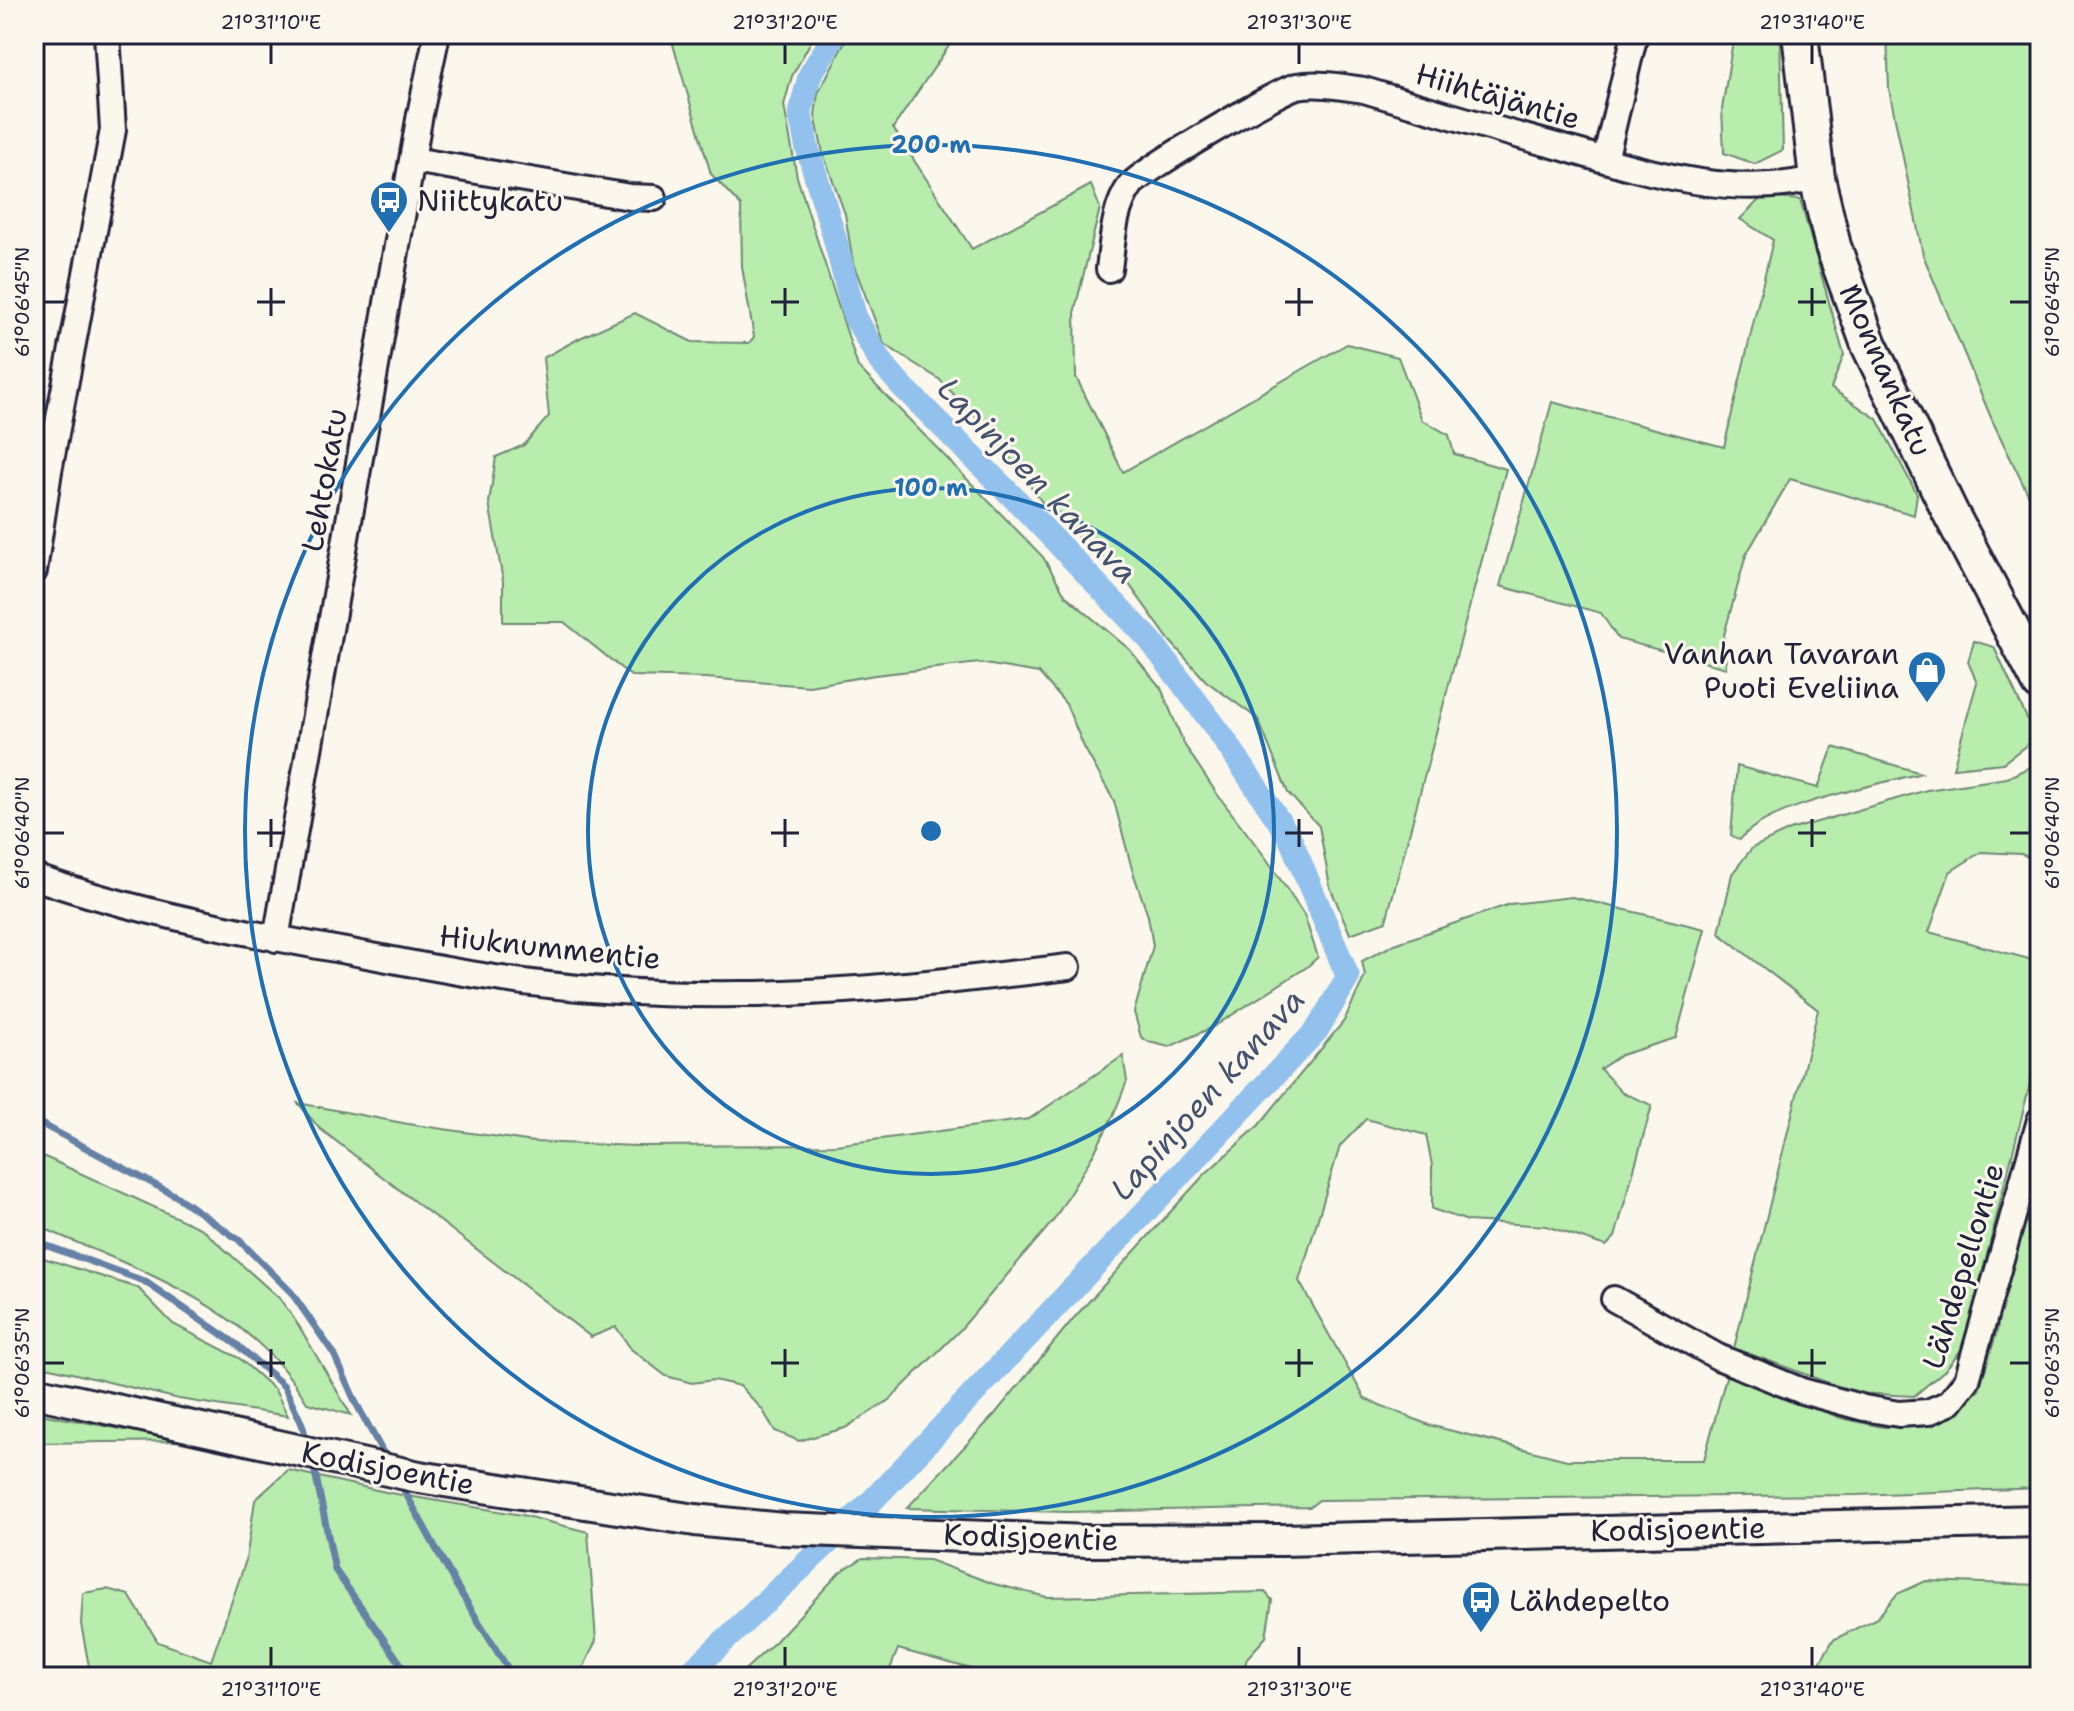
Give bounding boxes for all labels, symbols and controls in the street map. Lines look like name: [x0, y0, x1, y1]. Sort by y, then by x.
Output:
text: 21°31'10"E: [221, 9, 321, 35]
text: 21°31'20"E: [732, 9, 838, 35]
text: 21°31'30"E: [1246, 9, 1352, 35]
text: 21°31'40"E: [1759, 9, 1865, 35]
street label: Hiihtäjäntie: [1411, 53, 1585, 139]
text: 200 m: [891, 129, 971, 161]
bus stop icon: Niittykatu: [368, 179, 410, 234]
place label: Niittykatu: [417, 180, 563, 221]
text: 61°06'45"N: [9, 247, 35, 357]
text: 61°06'45"N: [2039, 247, 2065, 357]
street label: Monnankatu: [1830, 277, 1942, 463]
water label: Lapinjoen kanava: [928, 367, 1148, 593]
street label: Lehtokatu: [291, 405, 357, 555]
text: 100 m: [894, 472, 968, 504]
place label: Vanhan Tavaran Puoti Eveliina: [1663, 633, 1899, 708]
shop icon: Vanhan Tavaran Puoti Eveliina: [1906, 649, 1948, 704]
text: 61°06'40"N: [9, 777, 35, 889]
text: 61°06'40"N: [2039, 777, 2065, 889]
centre of rings: [917, 817, 945, 845]
street label: Hiuknummentie: [437, 915, 663, 979]
water label: Lapinjoen kanava: [1100, 979, 1314, 1209]
street label: Lähdepellontie: [1912, 1158, 2014, 1374]
text: 61°06'35"N: [9, 1308, 35, 1418]
text: 61°06'35"N: [2039, 1308, 2065, 1418]
street label: Kodisjoentie: [298, 1431, 478, 1505]
street label: Kodisjoentie: [1590, 1507, 1766, 1551]
street label: Kodisjoentie: [943, 1513, 1119, 1561]
bus stop icon: Lähdepelto: [1460, 1579, 1502, 1634]
place label: Lähdepelto: [1509, 1580, 1670, 1621]
text: 21°31'10"E: [221, 1676, 321, 1702]
text: 21°31'20"E: [732, 1676, 838, 1702]
text: 21°31'30"E: [1246, 1676, 1352, 1702]
text: 21°31'40"E: [1759, 1676, 1865, 1702]

